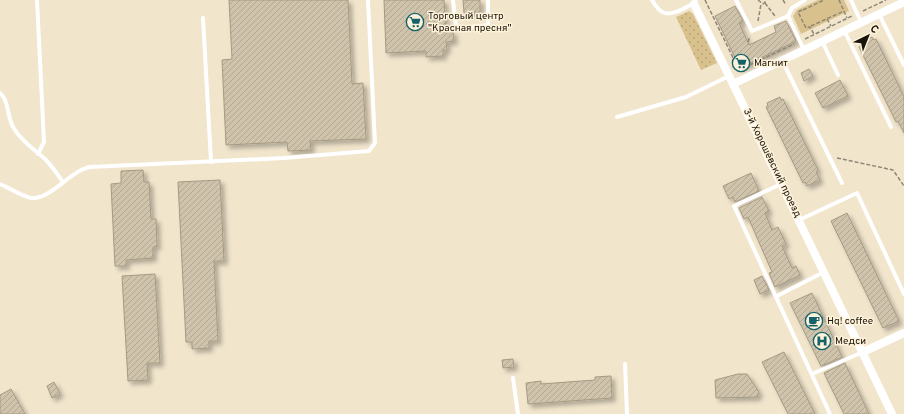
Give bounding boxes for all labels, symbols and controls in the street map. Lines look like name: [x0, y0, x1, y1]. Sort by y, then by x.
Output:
place label: Торговый центр "Красная пресня": [428, 10, 512, 35]
supermarket icon: Торговый центр "Красная пресня": [405, 12, 425, 32]
north arrow: [848, 16, 888, 56]
text: С: [867, 22, 881, 37]
supermarket icon: Магнит: [731, 53, 751, 73]
place label: Магнит: [754, 57, 788, 70]
street label: 3-й Хорошёвский проезд: [740, 106, 804, 220]
cafe icon: Hq! coffee: [804, 311, 824, 331]
place label: Hq! coffee: [827, 315, 873, 328]
hospital icon: Медси: [812, 331, 832, 351]
place label: Медси: [835, 335, 866, 348]

